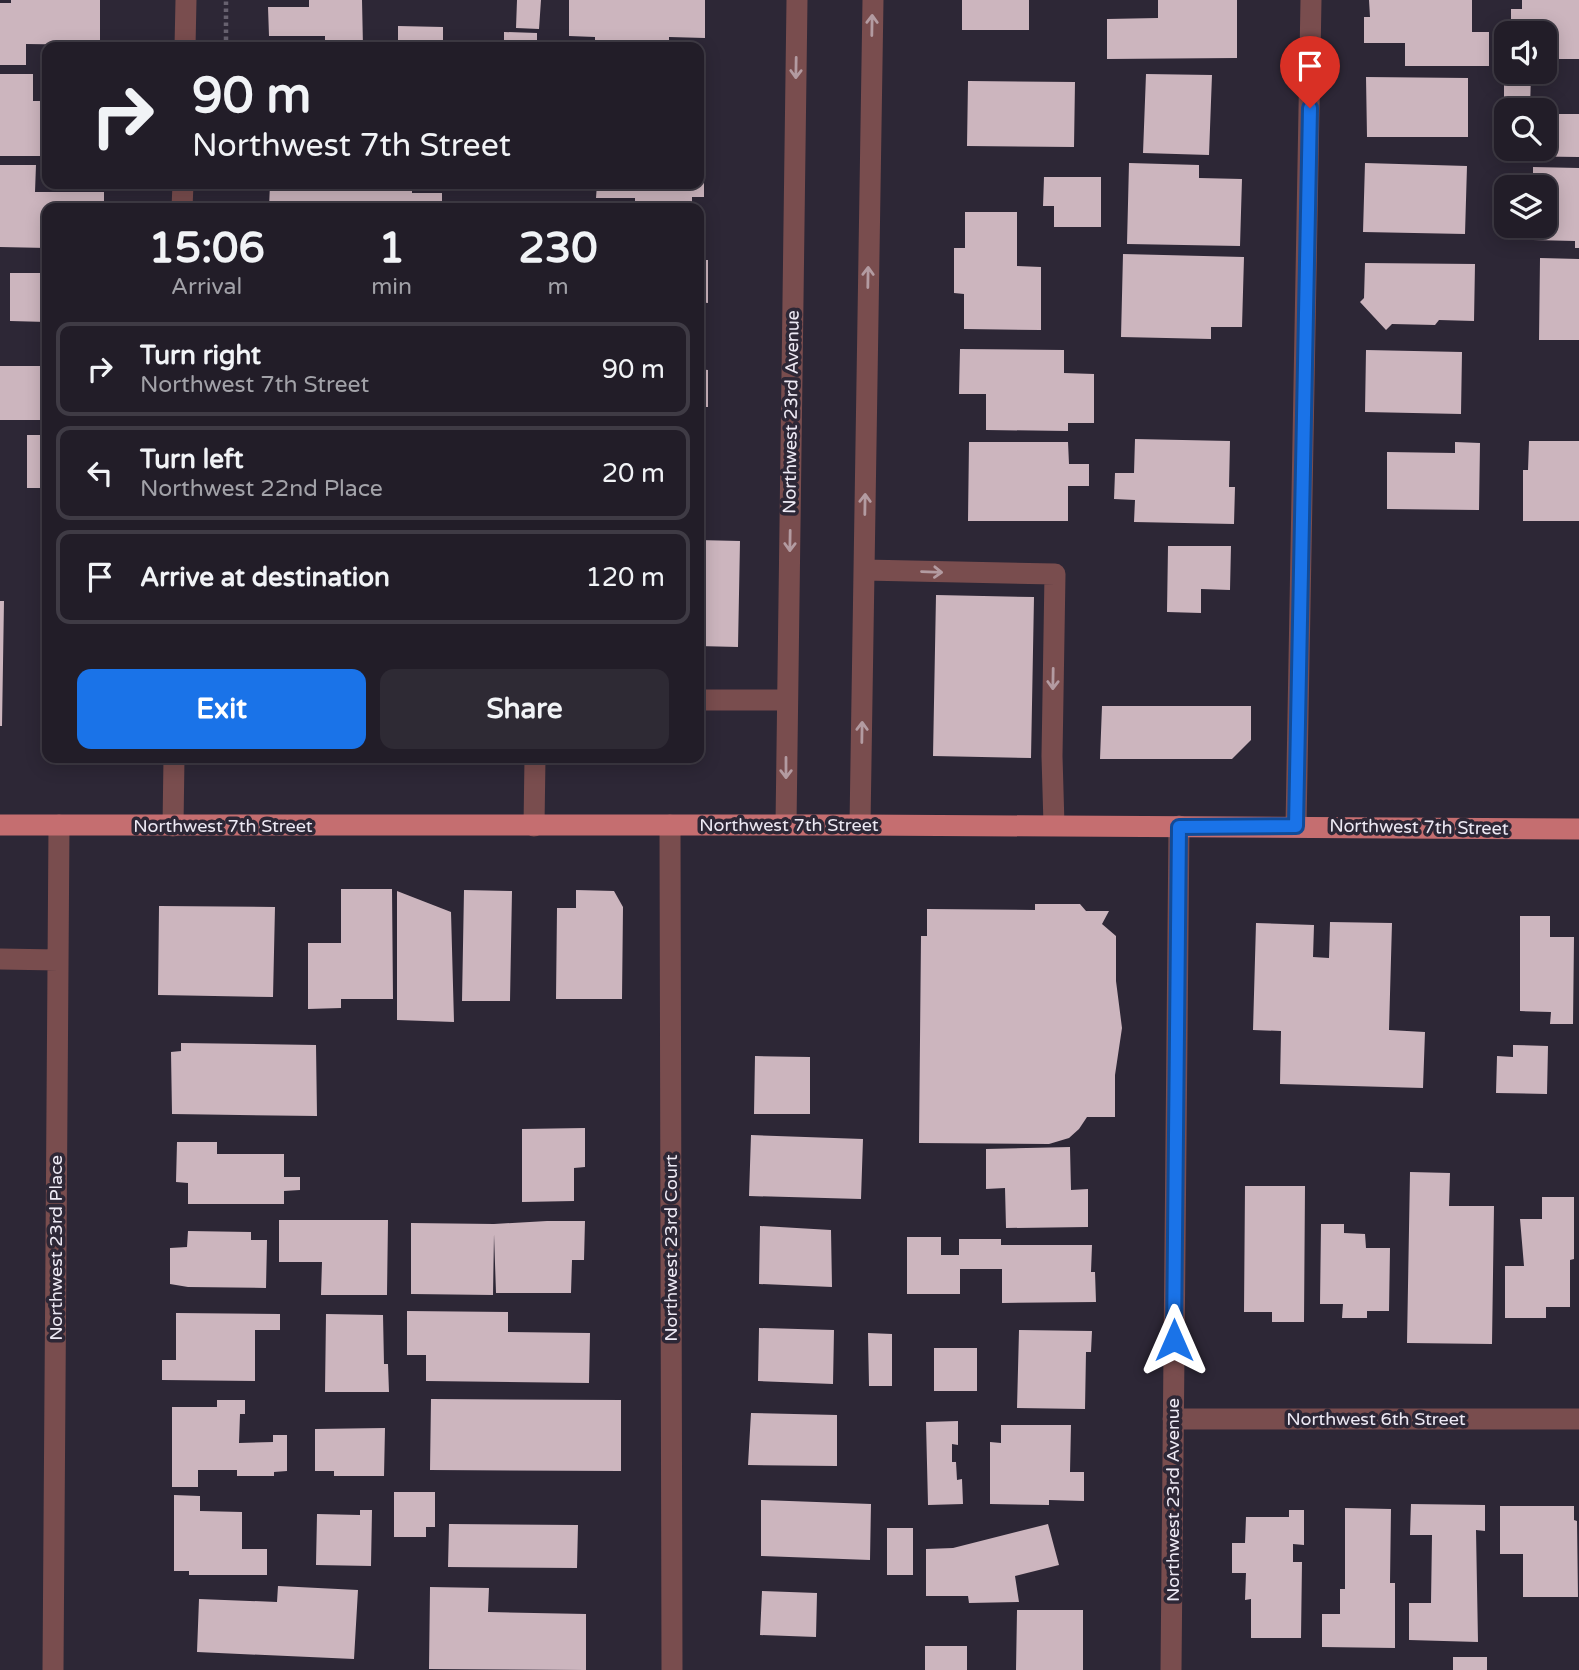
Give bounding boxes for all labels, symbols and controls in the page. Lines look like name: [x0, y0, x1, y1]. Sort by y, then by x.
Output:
one-way arrow: [866, 14, 879, 37]
map controls: [1494, 21, 1557, 238]
button: sound: [1494, 21, 1557, 84]
pin: [1280, 36, 1340, 108]
icon: arrive: [1291, 47, 1329, 85]
one-way arrow: [789, 56, 803, 79]
text: 90 m: [192, 67, 311, 126]
icon: right: [77, 70, 168, 161]
button: search: [1494, 98, 1557, 161]
text: Northwest 7th Street: [192, 127, 511, 165]
button: layers: [1494, 175, 1557, 238]
text: 15:06: [148, 223, 265, 274]
text: 1: [378, 223, 405, 274]
text: 230: [518, 223, 598, 274]
one-way arrow: [862, 266, 875, 289]
text: Arrival: [171, 273, 242, 301]
text: min: [371, 273, 412, 301]
text: m: [547, 273, 569, 301]
street label: Northwest 23rd Avenue: [778, 310, 804, 514]
text: Turn right: [140, 340, 261, 371]
icon: right: [81, 350, 119, 388]
text: 90 m: [602, 354, 665, 385]
text: Northwest 7th Street: [140, 371, 369, 399]
text: Turn left: [140, 444, 243, 475]
icon: left: [81, 454, 119, 492]
text: 20 m: [602, 458, 665, 489]
text: Northwest 22nd Place: [140, 475, 383, 503]
one-way arrow: [858, 493, 872, 516]
one-way arrow: [783, 529, 796, 552]
icon: arrive: [81, 558, 119, 596]
text: Arrive at destination: [140, 562, 390, 593]
text: 120 m: [585, 562, 665, 593]
one-way arrow: [920, 566, 943, 579]
one-way arrow: [1046, 667, 1060, 690]
button: Exit: [77, 669, 366, 749]
button: Share: [380, 669, 669, 749]
one-way arrow: [855, 721, 869, 744]
one-way arrow: [779, 756, 793, 779]
street label: Northwest 7th Street: [699, 814, 879, 836]
street label: Northwest 7th Street: [1329, 814, 1509, 840]
street label: Northwest 7th Street: [133, 815, 313, 837]
street label: Northwest 23rd Court: [660, 1154, 682, 1342]
street label: Northwest 23rd Place: [45, 1155, 67, 1341]
position arrow: [1137, 1303, 1211, 1377]
street label: Northwest 23rd Avenue: [1162, 1398, 1184, 1602]
street label: Northwest 6th Street: [1286, 1408, 1466, 1430]

